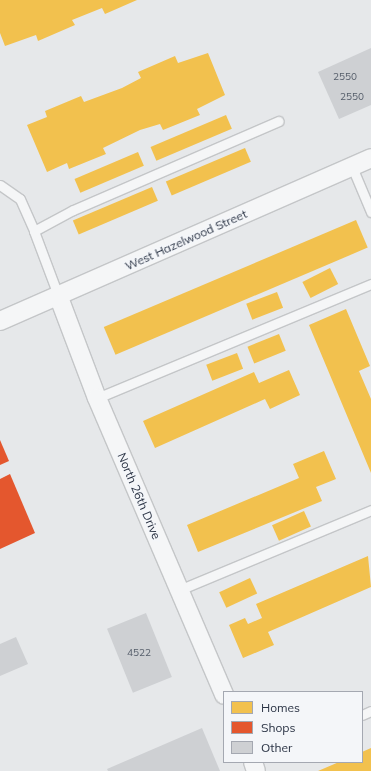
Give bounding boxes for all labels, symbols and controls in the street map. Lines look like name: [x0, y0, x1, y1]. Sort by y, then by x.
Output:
house number: 2550: [333, 71, 357, 83]
house number: 2550: [340, 91, 364, 103]
street label: West Hazelwood Street: [123, 207, 249, 273]
street label: North 26th Drive: [114, 451, 164, 541]
house number: 4522: [127, 647, 151, 659]
legend: [223, 691, 363, 763]
text: Homes: [261, 700, 300, 715]
text: Shops: [261, 720, 296, 735]
text: Other: [261, 740, 292, 755]

